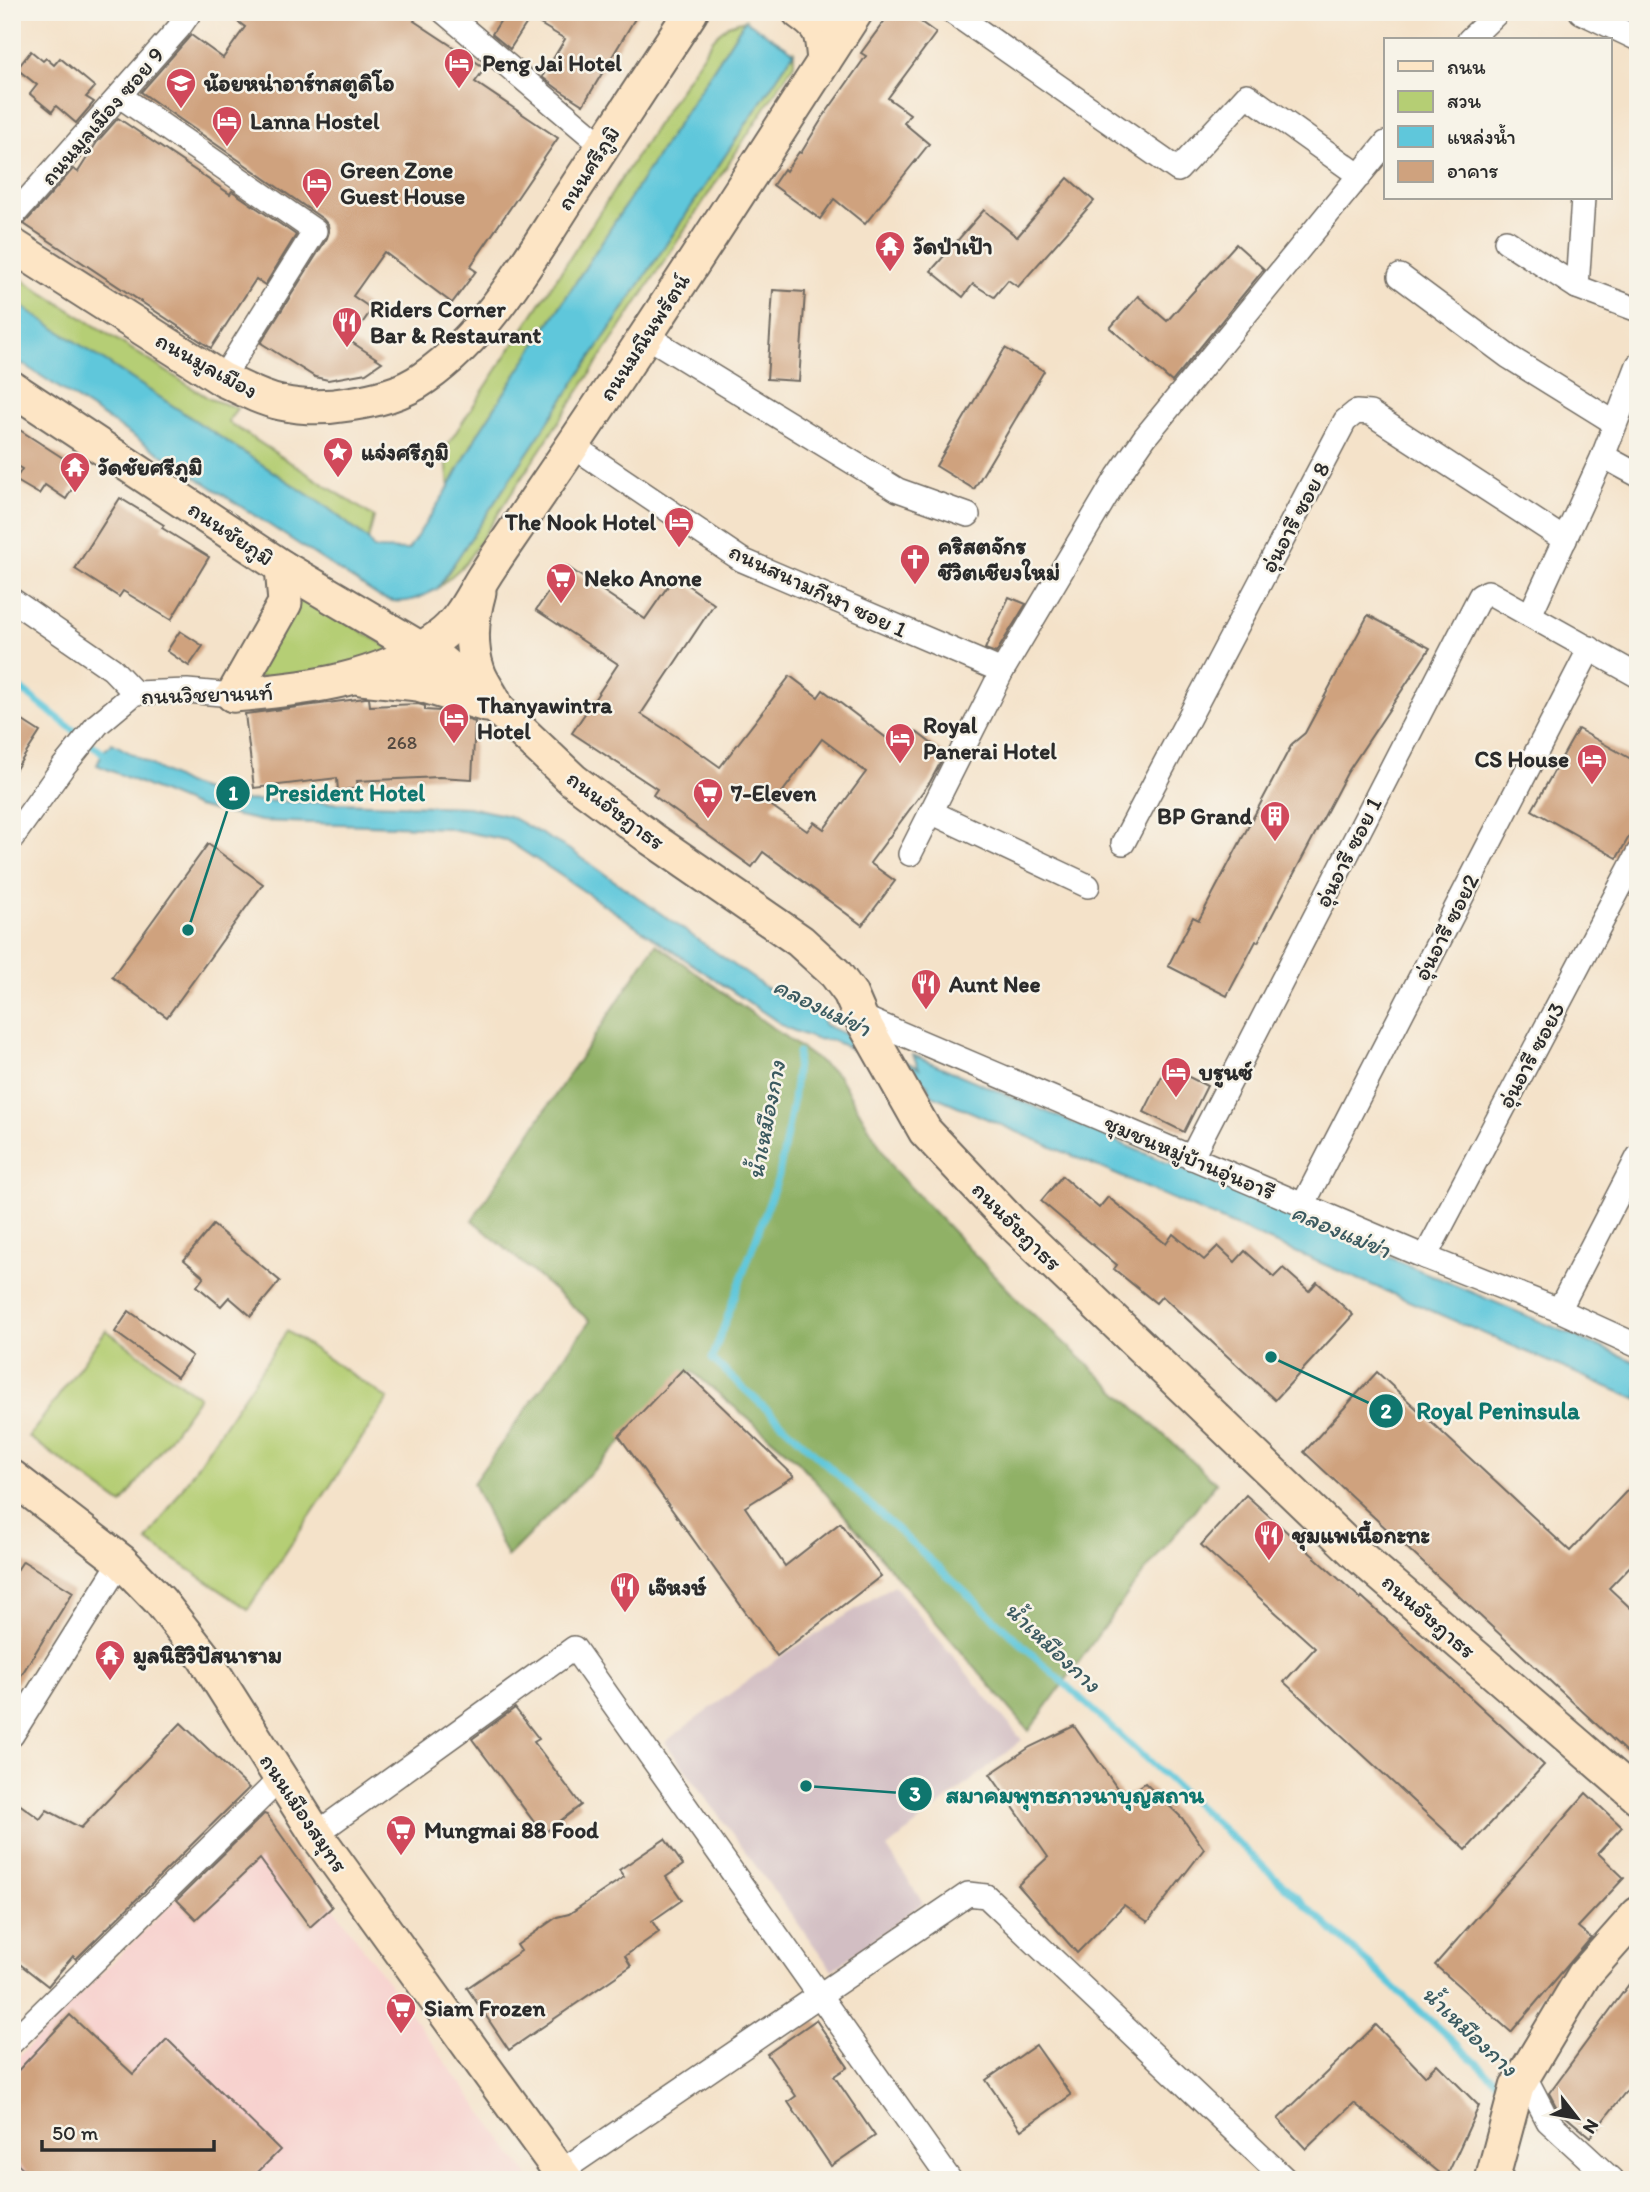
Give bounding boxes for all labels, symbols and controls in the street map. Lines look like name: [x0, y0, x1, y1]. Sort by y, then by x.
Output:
legend: [1384, 38, 1612, 200]
street label: ถนนมูลเมือง ซอย 9: [34, 41, 171, 192]
hotel icon: Peng Jai Hotel: [442, 46, 476, 90]
place label: Peng Jai Hotel: [482, 49, 622, 77]
text: ถนน: [1447, 54, 1486, 79]
school or university icon: น้อยหน่าอาร์ทสตูดิโอ: [164, 66, 198, 110]
place label: น้อยหน่าอาร์ทสตูดิโอ: [203, 69, 395, 99]
text: สวน: [1447, 88, 1481, 113]
hotel icon: Lanna Hostel: [210, 104, 244, 148]
place label: Lanna Hostel: [250, 107, 380, 135]
street label: ถนนศรีภูมิ: [550, 121, 627, 217]
text: แหล่งน้ำ: [1447, 124, 1516, 149]
place label: Green Zone Guest House: [340, 156, 465, 210]
text: อาคาร: [1447, 158, 1499, 183]
hotel icon: Green Zone Guest House: [300, 166, 334, 210]
temple icon: วัดป่าเป้า: [873, 229, 907, 273]
place label: วัดป่าเป้า: [913, 232, 993, 260]
street label: ถนนมณีนพรัตน์: [592, 268, 696, 406]
place label: Riders Corner Bar & Restaurant: [370, 295, 542, 349]
restaurant icon: Riders Corner Bar & Restaurant: [330, 305, 364, 349]
street label: ถนนมูลเมือง: [150, 325, 263, 406]
place icon: แจ่งศรีภูมิ: [321, 435, 355, 479]
place label: แจ่งศรีภูมิ: [361, 438, 449, 468]
temple icon: วัดชัยศรีภูมิ: [58, 450, 92, 494]
place label: วัดชัยศรีภูมิ: [98, 453, 203, 483]
street label: อุ่นอารี ซอย 8: [1254, 457, 1338, 578]
street label: ถนนชัยภูมิ: [182, 494, 279, 573]
hotel icon: The Nook Hotel: [662, 505, 696, 549]
place label: The Nook Hotel: [504, 508, 656, 536]
place label: คริสตจักร ชีวิตเชียงใหม่: [937, 532, 1060, 586]
street label: ถนนสนามกีฬา ซอย 1: [725, 537, 912, 644]
church icon: คริสตจักร ชีวิตเชียงใหม่: [898, 542, 932, 586]
supermarket icon: Neko Anone: [544, 561, 578, 605]
place label: Neko Anone: [584, 564, 702, 592]
street label: ถนนวิชยานนท์: [140, 678, 274, 710]
place label: Thanyawintra Hotel: [476, 691, 613, 745]
hotel icon: Thanyawintra Hotel: [437, 701, 471, 745]
place label: Royal Panerai Hotel: [923, 711, 1057, 765]
hotel icon: Royal Panerai Hotel: [883, 721, 917, 765]
house number: 268: [387, 731, 417, 754]
hotel icon: CS House: [1575, 742, 1609, 786]
place label: CS House: [1475, 745, 1569, 773]
street label: ถนนอัษฎาธร: [561, 764, 671, 856]
callout: President Hotel: [216, 770, 439, 815]
supermarket icon: 7-Eleven: [691, 776, 725, 820]
text: President Hotel: [265, 778, 425, 807]
place label: 7-Eleven: [730, 779, 817, 807]
text: 1: [228, 780, 238, 805]
street label: อุ่นอารี ซอย 1: [1308, 792, 1390, 913]
building icon: BP Grand: [1258, 799, 1292, 843]
place label: BP Grand: [1157, 802, 1252, 830]
street label: อุ่นอารี ซอย2: [1407, 869, 1487, 986]
restaurant icon: Aunt Nee: [909, 967, 943, 1011]
place label: Aunt Nee: [948, 970, 1041, 998]
water label: คลองแม่ข่า: [769, 971, 876, 1043]
street label: อุ่นอารี ซอย3: [1491, 997, 1572, 1114]
hotel icon: บรูนซ์: [1159, 1055, 1193, 1099]
water label: น้ำเหมืองกาง: [740, 1058, 791, 1182]
place label: บรูนซ์: [1198, 1058, 1253, 1088]
street label: ชุมชนหมู่บ้านอุ่นอารี: [1099, 1108, 1280, 1208]
street label: ถนนอัษฎาธร: [966, 1175, 1068, 1277]
water label: คลองแม่ข่า: [1287, 1197, 1396, 1265]
callout: Royal Peninsula: [1368, 1388, 1593, 1433]
text: Royal Peninsula: [1416, 1396, 1580, 1426]
text: 2: [1380, 1398, 1392, 1423]
restaurant icon: ชุมแพเนื้อกะทะ: [1252, 1518, 1286, 1562]
place label: ชุมแพเนื้อกะทะ: [1291, 1520, 1430, 1552]
street label: ถนนอัษฎาธร: [1376, 1568, 1482, 1664]
restaurant icon: เจ๊หงษ์: [608, 1570, 642, 1614]
place label: เจ๊หงษ์: [648, 1573, 707, 1601]
water label: น้ำเหมืองกาง: [999, 1595, 1108, 1699]
temple icon: มูลนิธิวิปัสนาราม: [93, 1638, 127, 1682]
place label: มูลนิธิวิปัสนาราม: [133, 1641, 282, 1671]
street label: ถนนเมืองสมุทร: [252, 1748, 354, 1879]
callout: สมาคมพุทธภาวนาบุญสถาน: [897, 1772, 1218, 1817]
text: สมาคมพุทธภาวนาบุญสถาน: [946, 1780, 1205, 1812]
text: 3: [909, 1781, 921, 1806]
supermarket icon: Mungmai 88 Food: [384, 1813, 418, 1857]
place label: Mungmai 88 Food: [424, 1816, 599, 1844]
water label: น้ำเหมืองกาง: [1416, 1979, 1525, 2083]
supermarket icon: Siam Frozen: [384, 1991, 418, 2035]
place label: Siam Frozen: [424, 1994, 547, 2022]
north arrow: [1542, 2084, 1612, 2154]
scale bar: [42, 2108, 214, 2152]
text: N: [1578, 2115, 1604, 2138]
text: 50 m: [52, 2120, 99, 2145]

